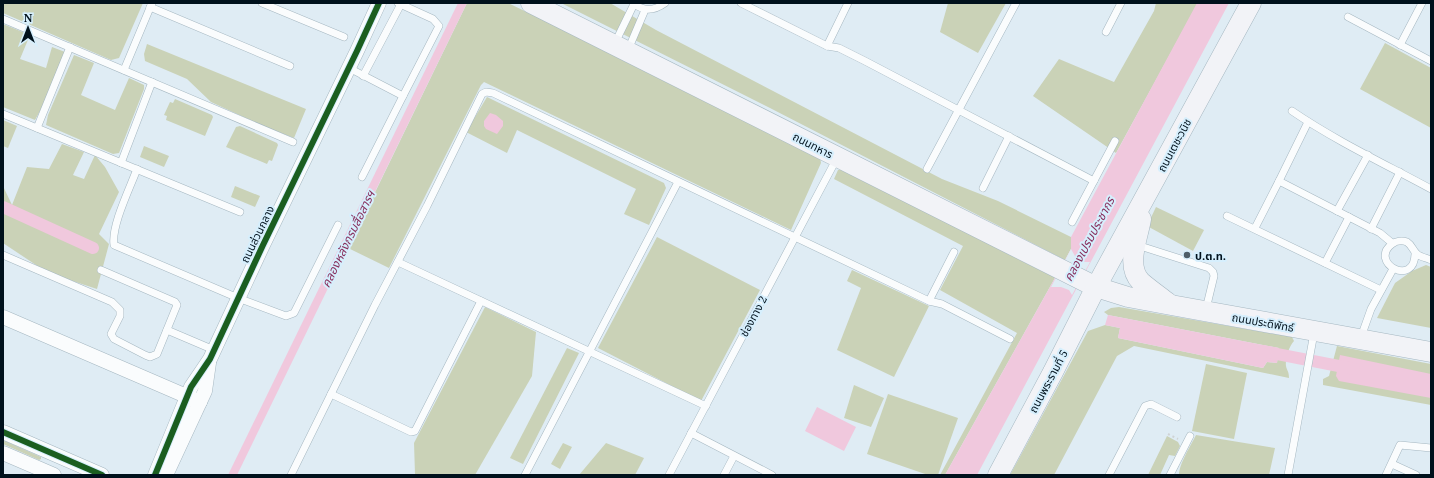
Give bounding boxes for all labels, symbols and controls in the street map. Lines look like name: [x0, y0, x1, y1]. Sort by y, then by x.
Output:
north arrow: [8, 8, 48, 48]
text: N: [24, 10, 33, 25]
street label: ถนนเตชะวนิช: [1154, 116, 1194, 174]
street label: ถนนทหาร: [790, 129, 836, 161]
water label: คลองหลังกรมสื่อสารฯ: [317, 187, 379, 290]
water label: คลองเปรมประชากร: [1060, 193, 1119, 284]
street label: ถนนส่วนกลาง: [237, 203, 277, 265]
place label: ป.ต.ท.: [1195, 248, 1226, 263]
marker: ป.ต.ท.: [1182, 250, 1192, 260]
street label: ช่องทาง 2: [736, 293, 770, 339]
street label: ถนนประดิพัทธ์: [1231, 309, 1295, 335]
street label: ถนนพระรามที่ 5: [1025, 347, 1071, 415]

